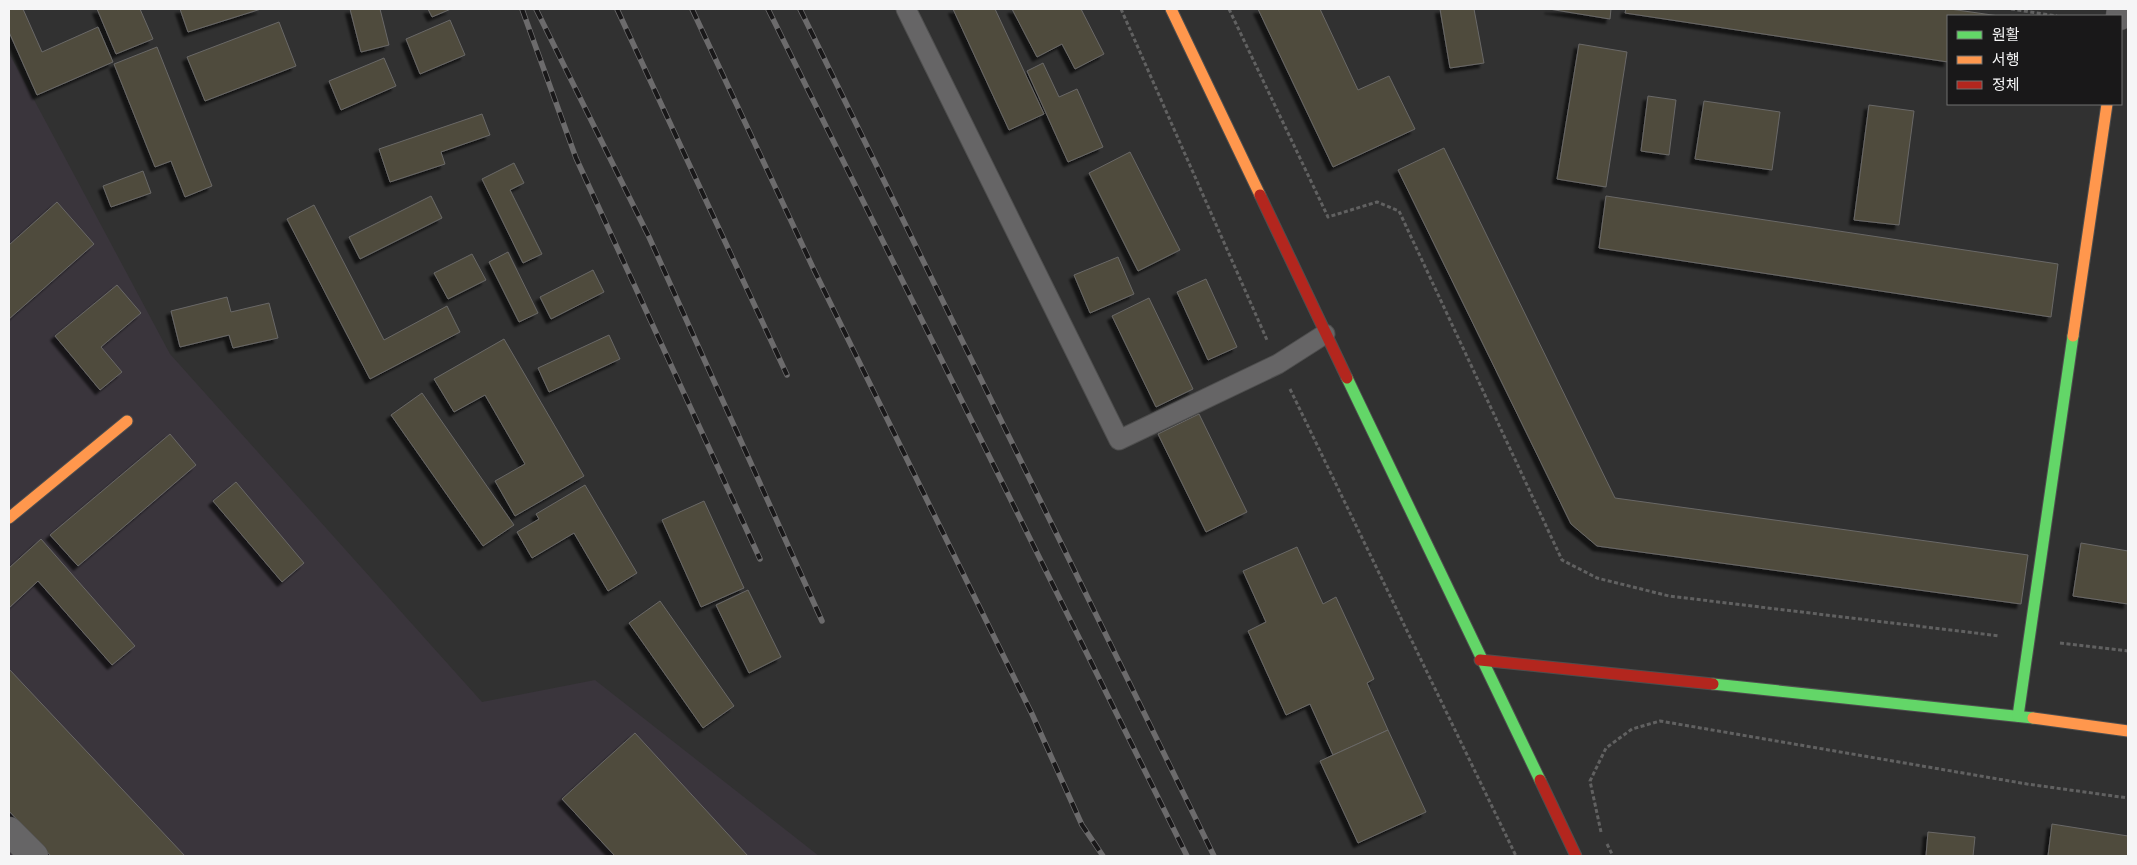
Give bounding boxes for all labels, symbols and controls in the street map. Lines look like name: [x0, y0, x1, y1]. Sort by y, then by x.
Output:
legend: [1947, 15, 2122, 105]
text: 원활: [1992, 27, 2020, 43]
text: 서행: [1992, 52, 2020, 68]
text: 정체: [1992, 77, 2020, 93]

